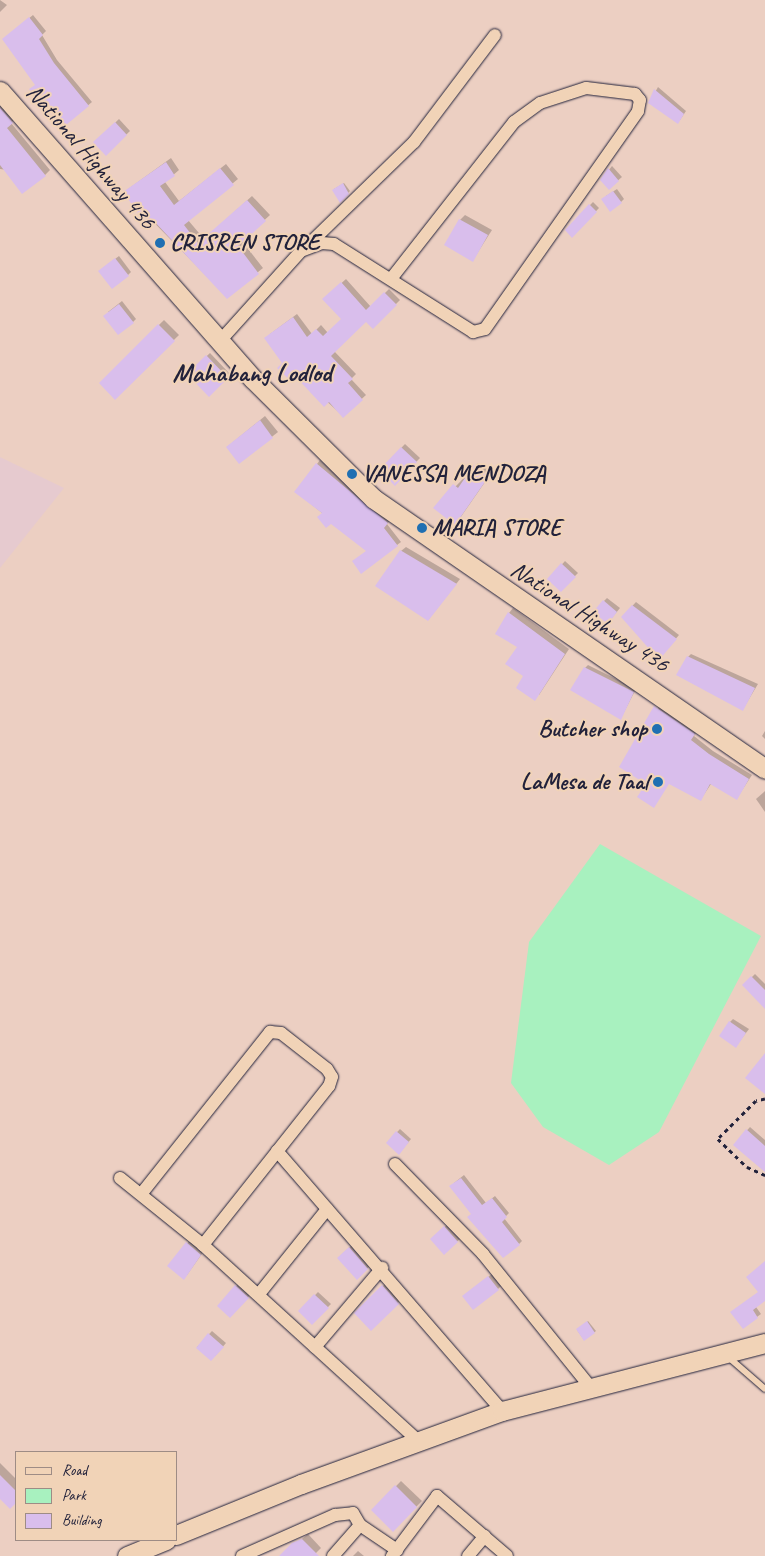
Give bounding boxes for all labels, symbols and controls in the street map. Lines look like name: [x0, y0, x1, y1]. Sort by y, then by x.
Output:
street label: National Highway 436: [20, 78, 162, 236]
place label: CRISREN STORE: [170, 229, 319, 257]
marker: CRISREN STORE: [154, 237, 166, 249]
district label: Mahabang Lodlod: [172, 357, 332, 389]
place label: VANESSA MENDOZA: [362, 460, 546, 488]
marker: VANESSA MENDOZA: [346, 468, 358, 480]
place label: MARIA STORE: [432, 514, 560, 542]
marker: MARIA STORE: [416, 522, 428, 534]
street label: National Highway 436: [505, 555, 675, 679]
place label: Butcher shop: [538, 715, 647, 743]
marker: Butcher shop: [651, 723, 663, 735]
place label: LaMesa de Taal: [520, 768, 648, 796]
marker: LaMesa de Taal: [652, 776, 664, 788]
legend: [15, 1451, 178, 1541]
text: Road: [62, 1461, 87, 1480]
text: Park: [62, 1486, 86, 1505]
text: Building: [62, 1511, 101, 1530]

